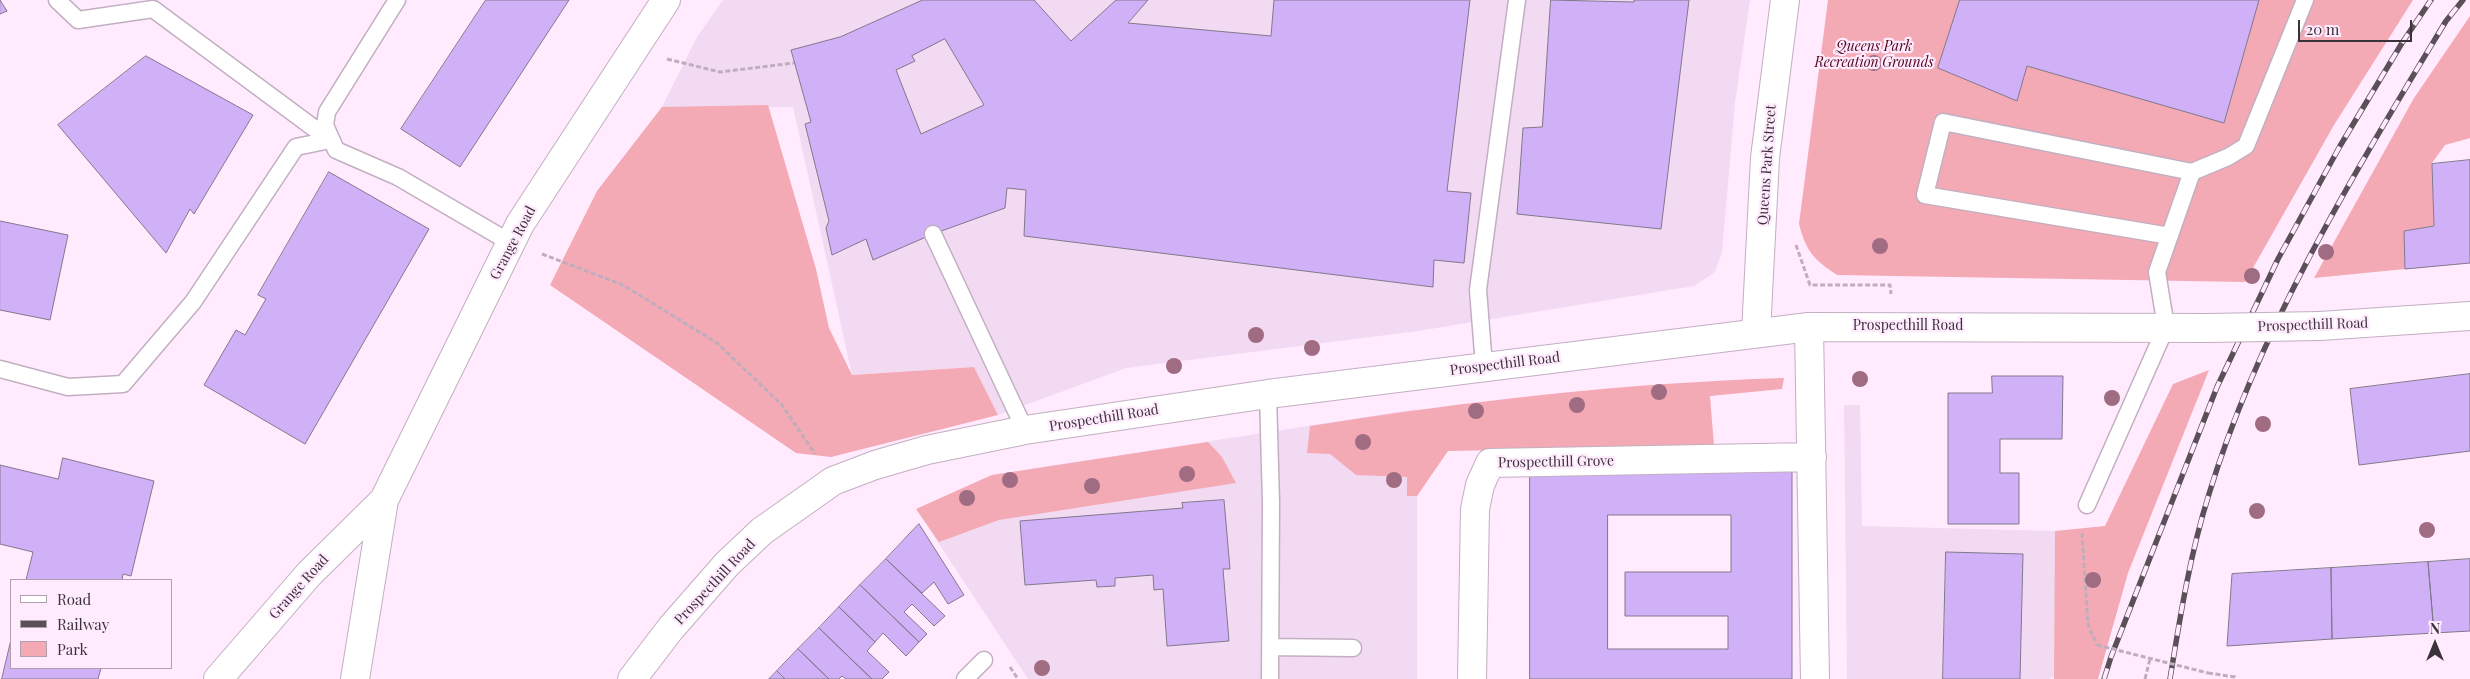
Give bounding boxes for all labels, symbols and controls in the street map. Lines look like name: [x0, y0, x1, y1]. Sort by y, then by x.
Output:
scale bar: [2300, 10, 2414, 42]
text: 20 m: [2306, 19, 2339, 39]
park label: Queens Park Recreation Grounds: [1814, 39, 1934, 72]
street label: Queens Park Street: [1754, 104, 1780, 226]
street label: Grange Road: [487, 203, 539, 283]
street label: Prospecthill Road: [2257, 315, 2369, 335]
street label: Prospecthill Road: [1853, 318, 1963, 334]
street label: Prospecthill Road: [1449, 349, 1561, 379]
street label: Prospecthill Road: [1048, 401, 1160, 435]
street label: Prospecthill Grove: [1498, 453, 1614, 471]
street label: Prospecthill Road: [671, 536, 759, 628]
street label: Grange Road: [266, 551, 332, 623]
legend: [10, 579, 172, 669]
text: Road: [57, 589, 91, 609]
text: Railway: [57, 614, 109, 634]
north arrow: [2410, 619, 2460, 669]
text: N: [2430, 619, 2440, 638]
text: Park: [57, 639, 88, 659]

